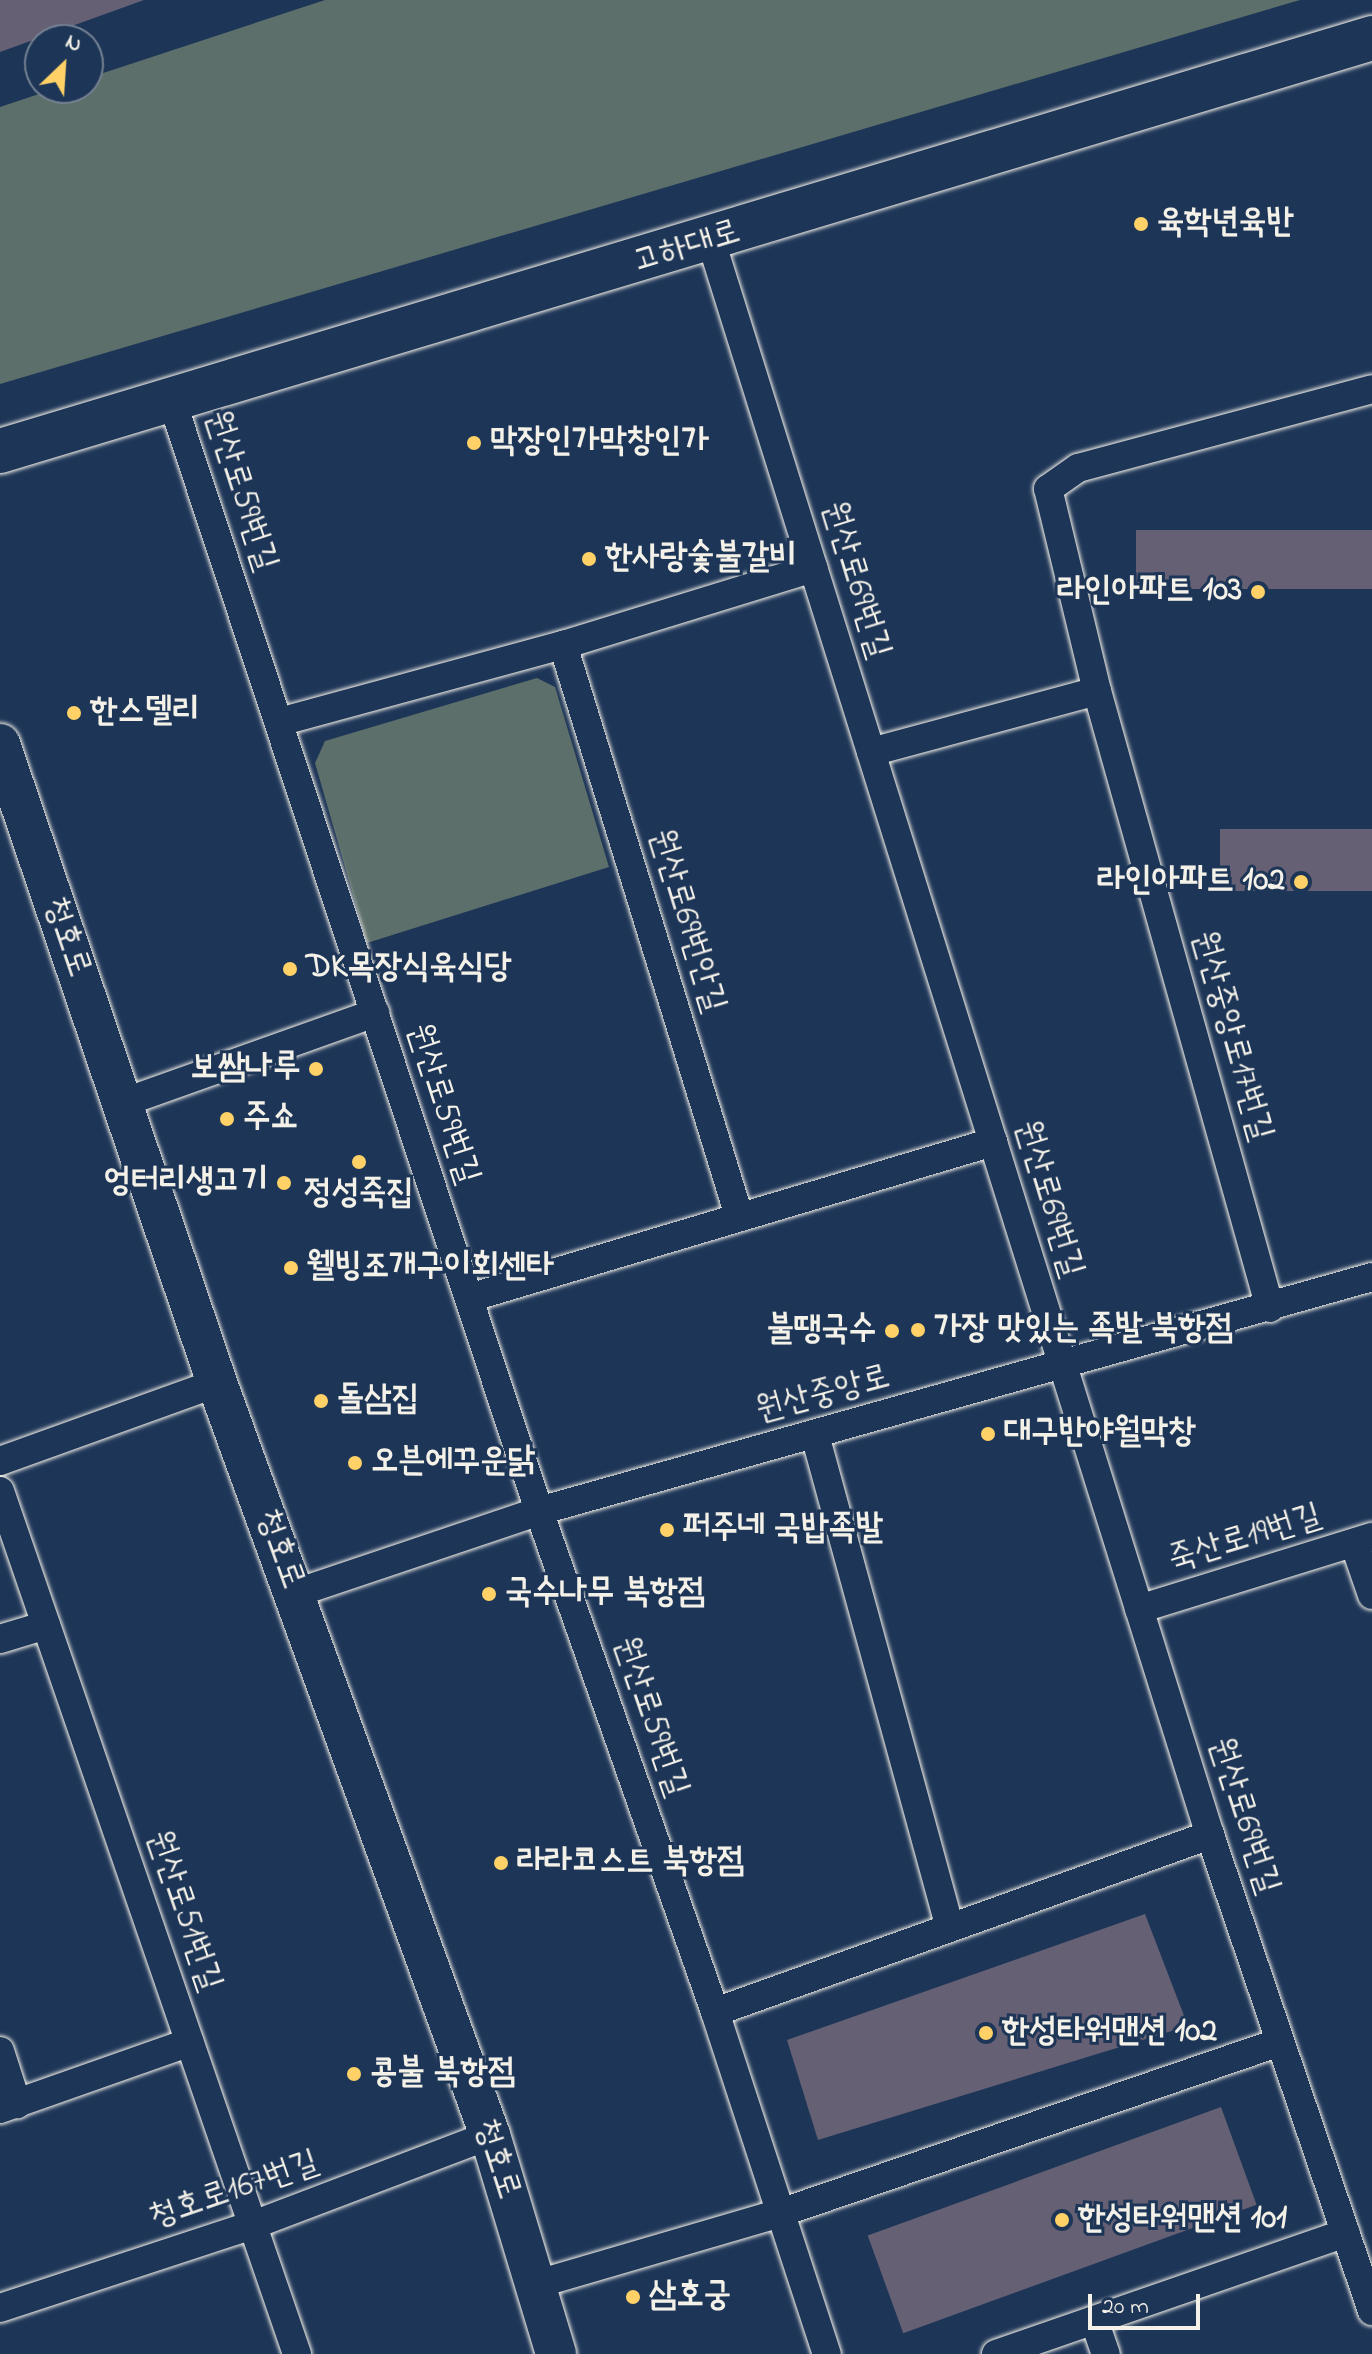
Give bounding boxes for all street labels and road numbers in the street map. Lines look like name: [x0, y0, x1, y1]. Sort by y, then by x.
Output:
street label: 고하대로: [629, 212, 745, 284]
street label: 원산로59번길: [195, 406, 285, 576]
street label: 원산로69번길: [812, 497, 898, 663]
street label: 원산로69번안길: [639, 824, 733, 1018]
street label: 청호로: [33, 892, 99, 982]
street label: 원산중앙로17번길: [1182, 926, 1280, 1146]
street label: 원산로59번길: [397, 1019, 487, 1189]
street label: 원산로69번길: [1005, 1116, 1091, 1282]
street label: 원산중앙로: [752, 1358, 894, 1432]
street label: 죽산로19번길: [1164, 1496, 1326, 1582]
street label: 청호로: [246, 1503, 312, 1595]
street label: 원산로59번길: [604, 1632, 696, 1802]
street label: 원산로69번길: [1199, 1733, 1287, 1899]
street label: 원산로51번길: [137, 1825, 229, 1997]
street label: 청호로: [464, 2114, 528, 2204]
street label: 청호로167번길: [144, 2143, 324, 2239]

